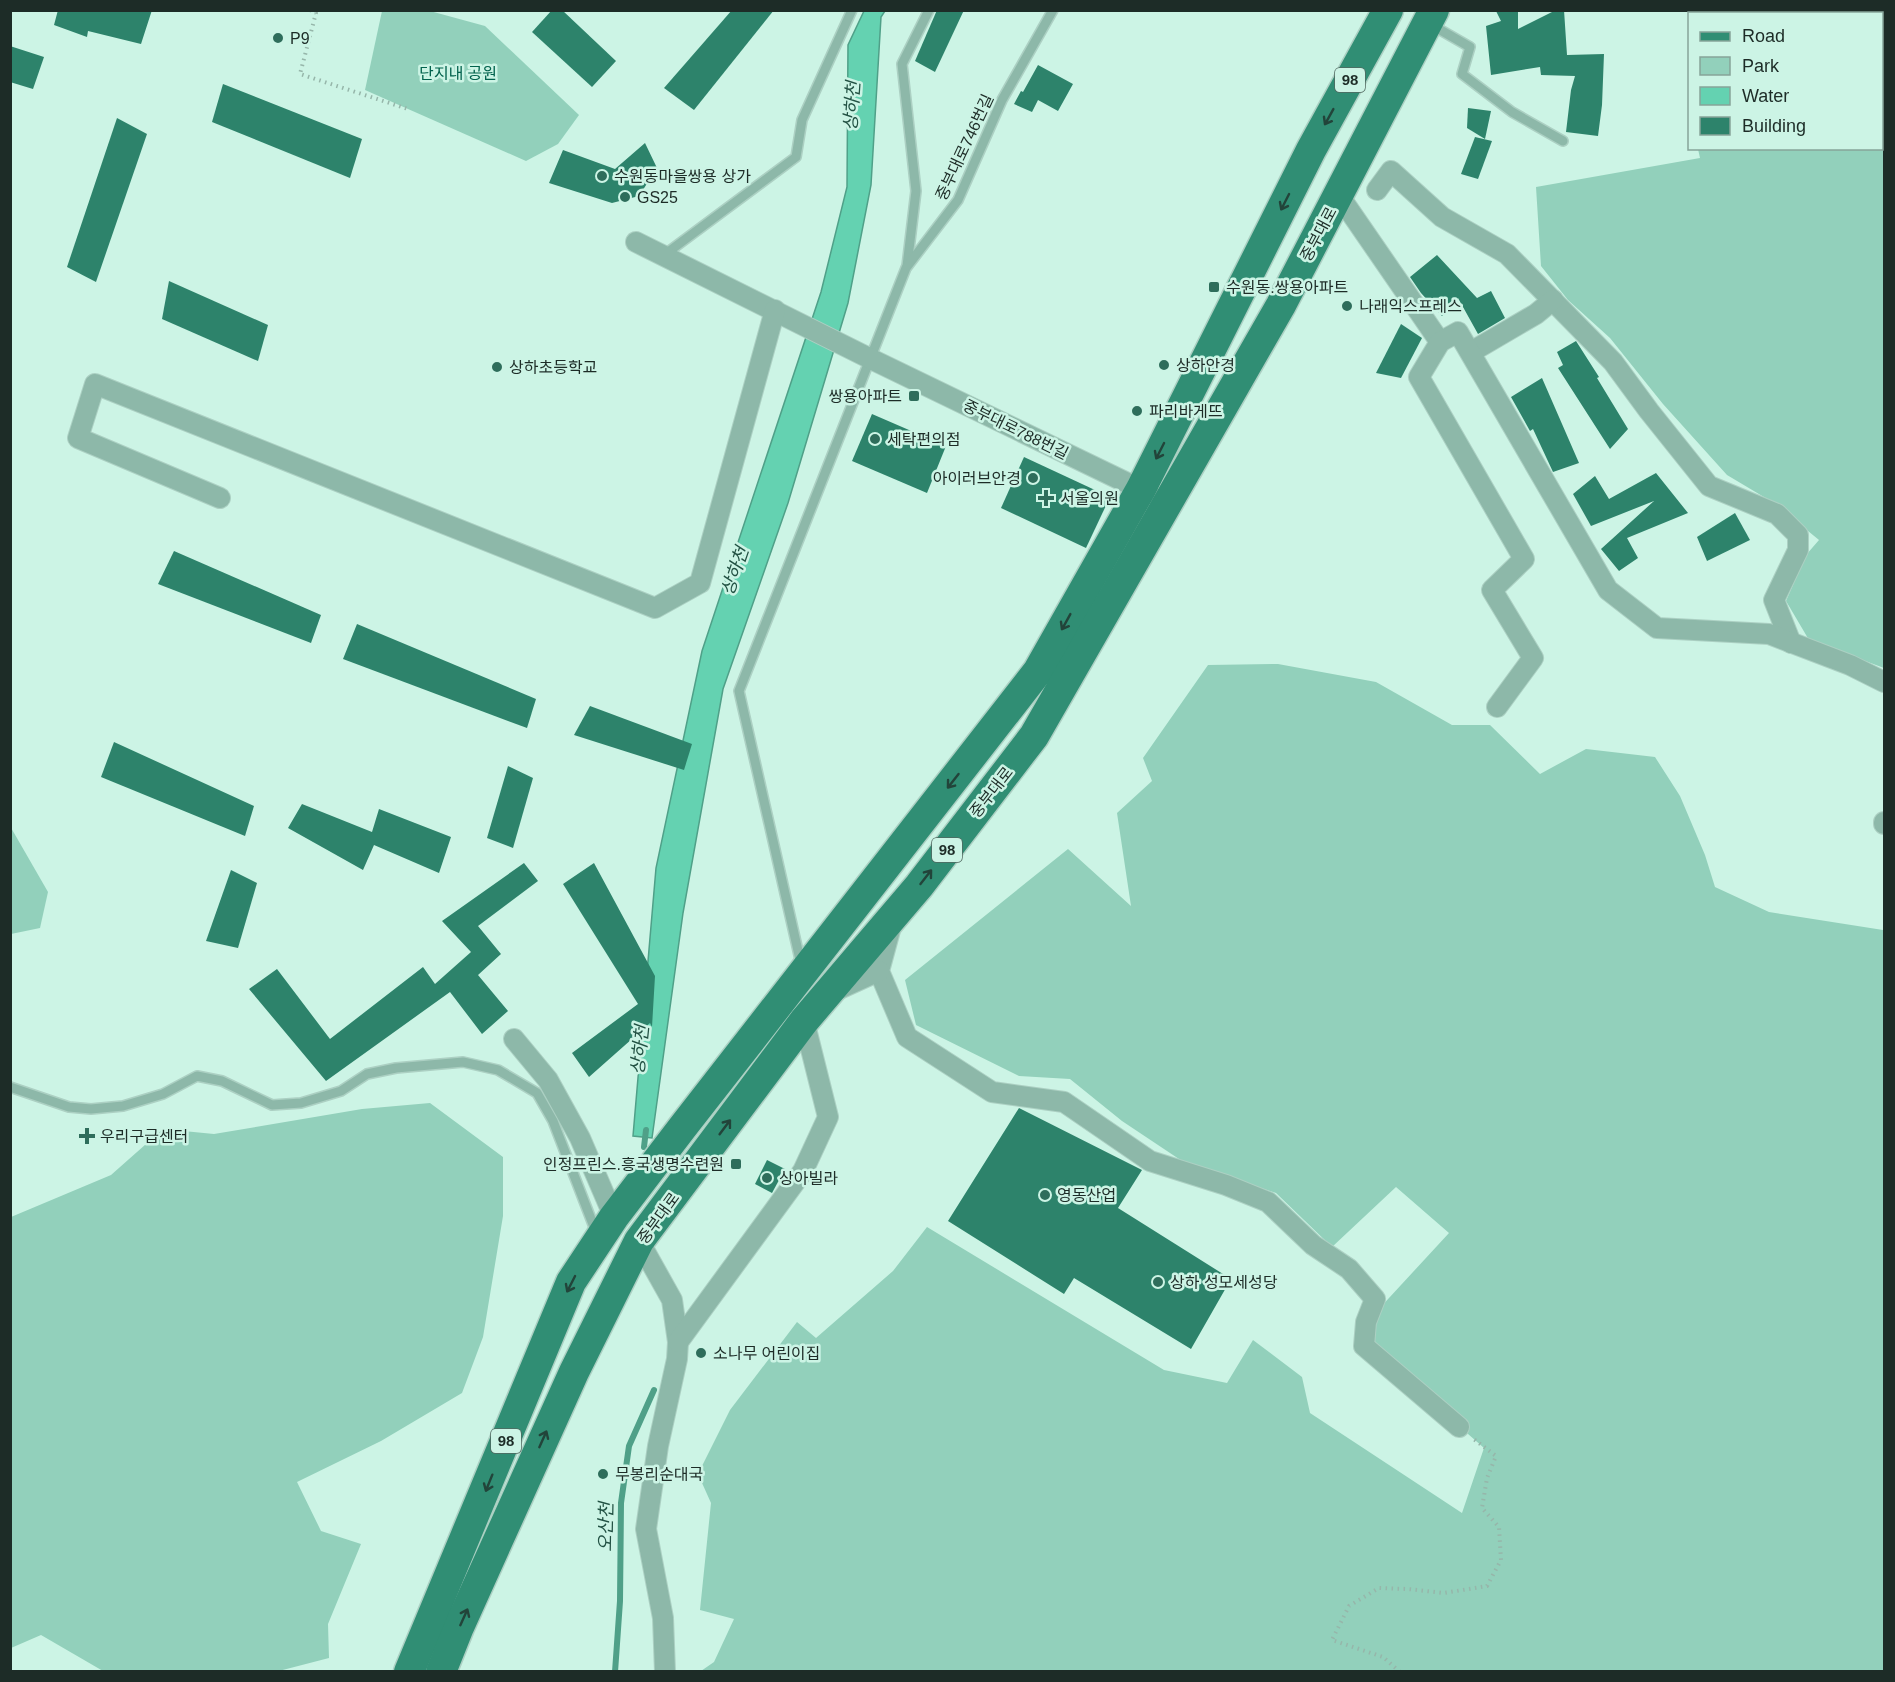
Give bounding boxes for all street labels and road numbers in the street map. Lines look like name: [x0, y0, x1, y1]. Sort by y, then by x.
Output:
road number: 98: [1335, 68, 1365, 92]
street label: 중부대로746번길: [932, 91, 996, 203]
street label: 중부대로: [1297, 204, 1340, 264]
street label: 중부대로788번길: [960, 397, 1071, 462]
street label: 중부대로: [967, 764, 1016, 821]
road number: 98: [932, 838, 962, 862]
street label: 중부대로: [634, 1189, 683, 1247]
road number: 98: [491, 1429, 521, 1453]

